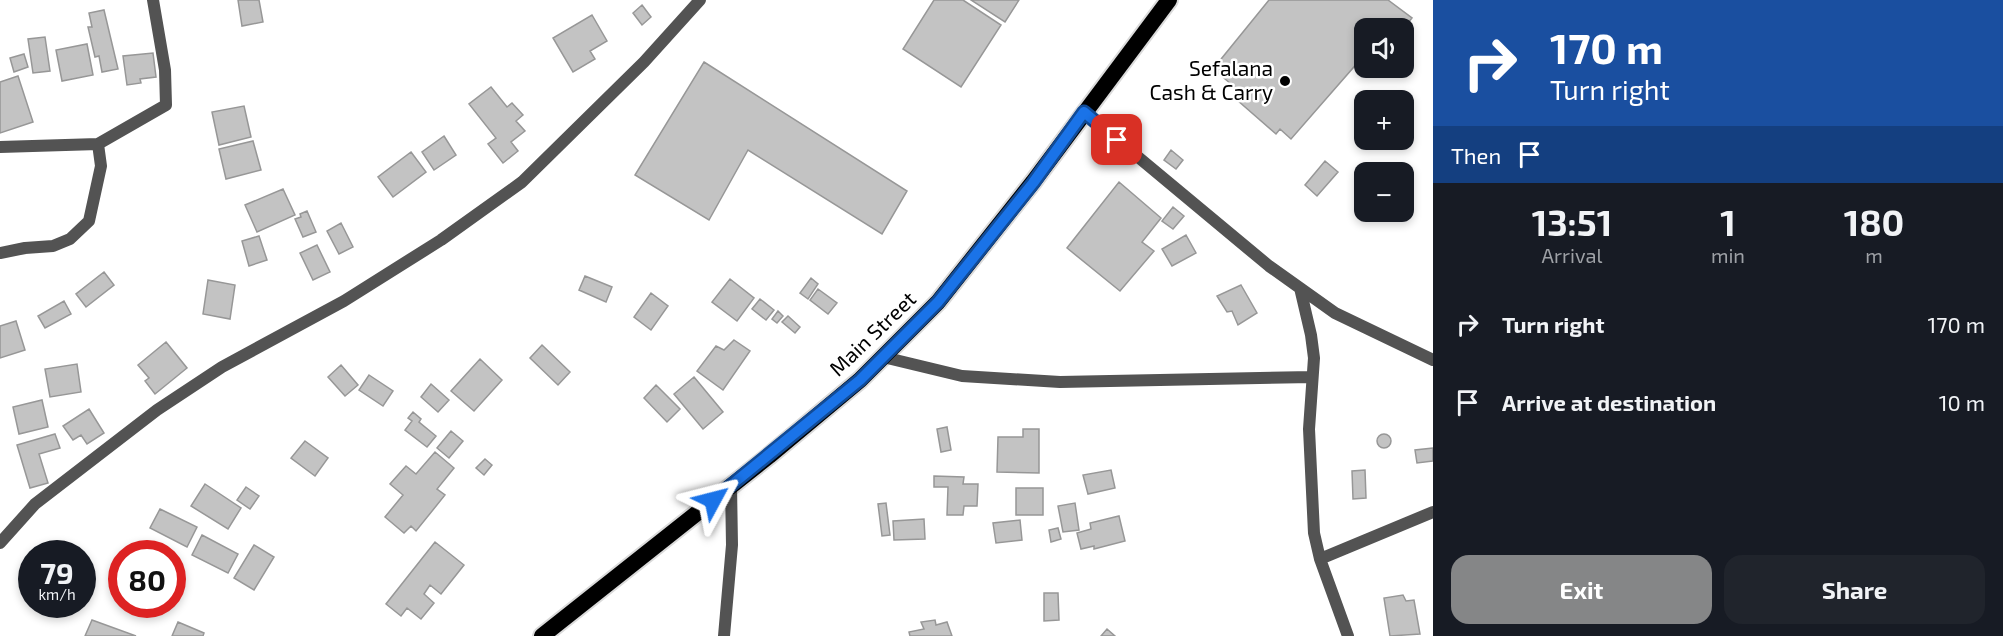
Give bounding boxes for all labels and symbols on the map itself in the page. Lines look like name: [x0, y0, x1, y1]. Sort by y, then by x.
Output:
place label: Sefalana Cash & Carry: [1150, 55, 1273, 104]
marker: Sefalana Cash & Carry: [1278, 74, 1292, 88]
pin: [1091, 114, 1142, 165]
street label: Main Street: [824, 286, 920, 380]
position arrow: [681, 468, 745, 532]
speed limit sign: 80: [108, 540, 186, 618]

